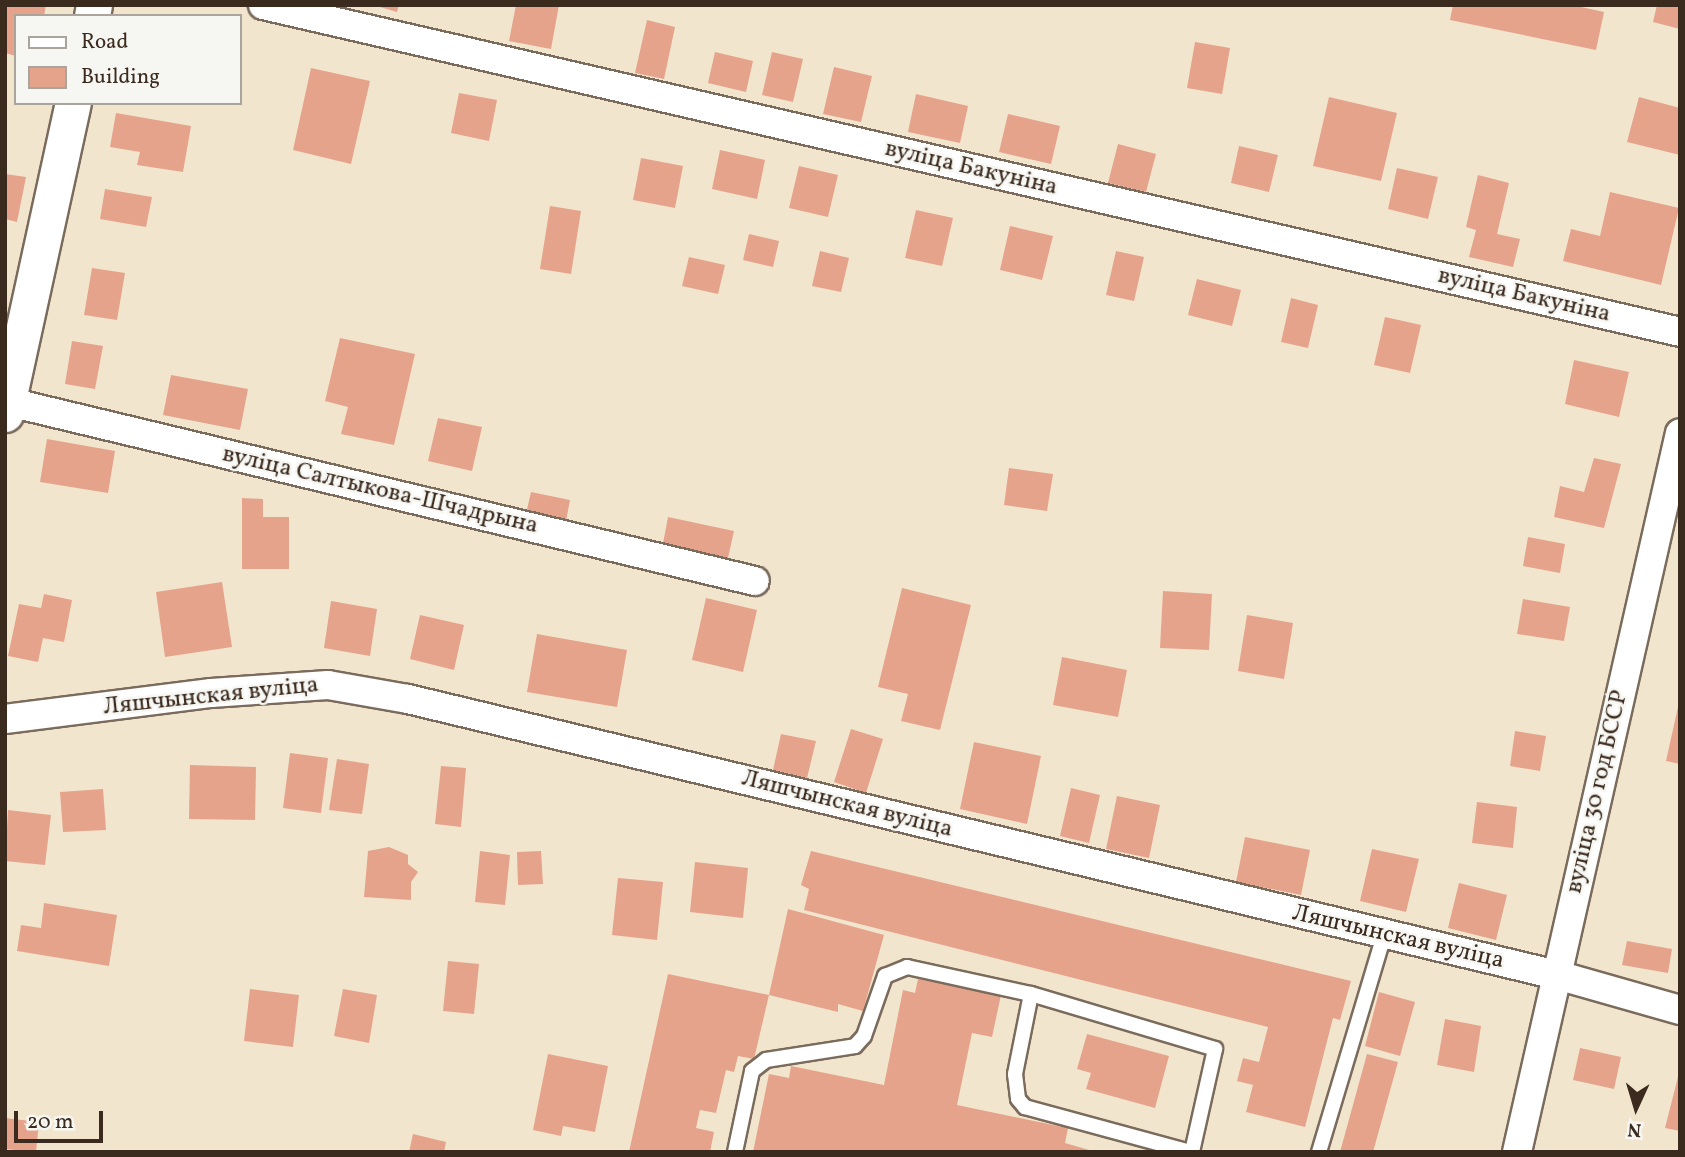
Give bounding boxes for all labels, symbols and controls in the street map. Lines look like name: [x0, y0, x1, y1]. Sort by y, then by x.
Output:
legend: [14, 14, 242, 105]
text: Road: [81, 28, 128, 57]
text: Building: [81, 63, 160, 92]
street label: вуліца Бакуніна: [882, 135, 1060, 203]
street label: вуліца Бакуніна: [1435, 262, 1613, 330]
street label: вуліца Салтыкова-Шчадрына: [219, 441, 541, 541]
street label: Ляшчынская вуліца: [102, 671, 320, 723]
street label: вуліца 30 год БССР: [1561, 688, 1635, 896]
street label: Ляшчынская вуліца: [738, 765, 956, 845]
street label: Ляшчынская вуліца: [1289, 900, 1507, 976]
north arrow: [1601, 1073, 1671, 1143]
scale bar: [18, 1098, 107, 1142]
text: 20 m: [27, 1108, 73, 1137]
text: N: [1627, 1115, 1642, 1142]

